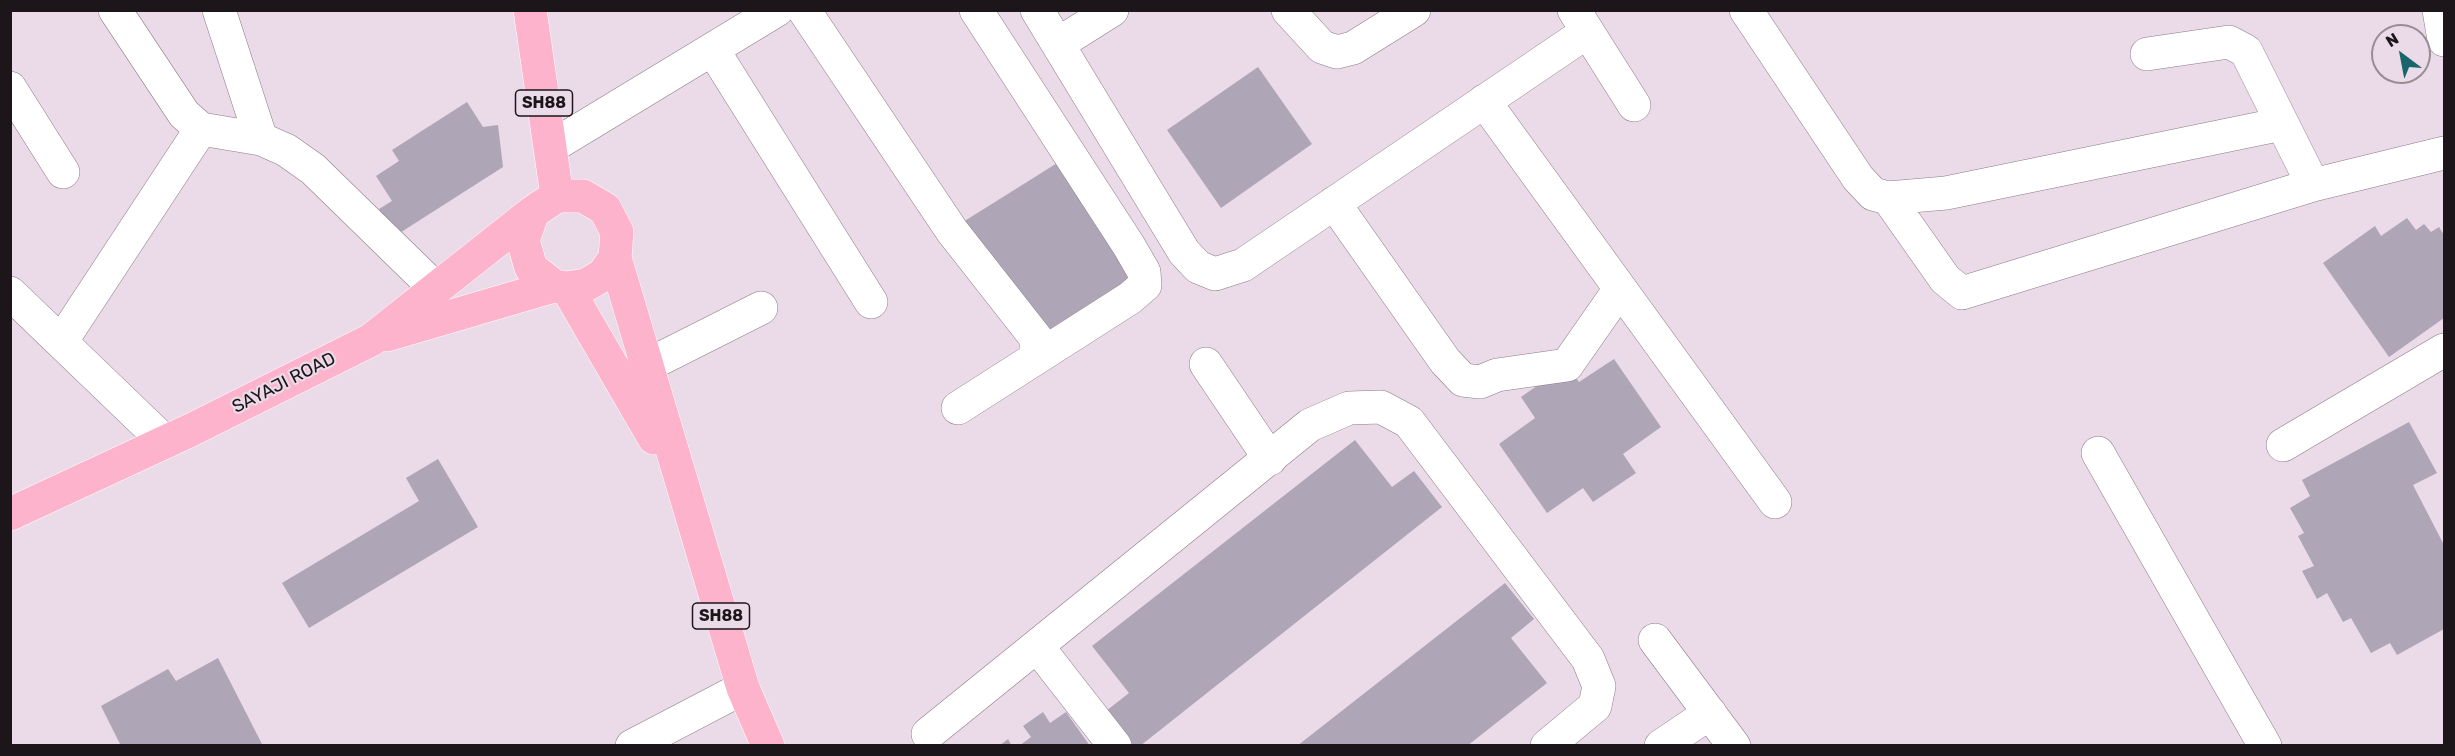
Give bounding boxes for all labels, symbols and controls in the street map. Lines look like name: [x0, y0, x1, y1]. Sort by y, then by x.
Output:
north arrow: [2371, 24, 2431, 84]
text: N: [2382, 29, 2402, 51]
road number: SH88: [516, 90, 572, 116]
street label: SAYAJI ROAD: [229, 348, 339, 418]
road number: SH88: [692, 603, 750, 629]

